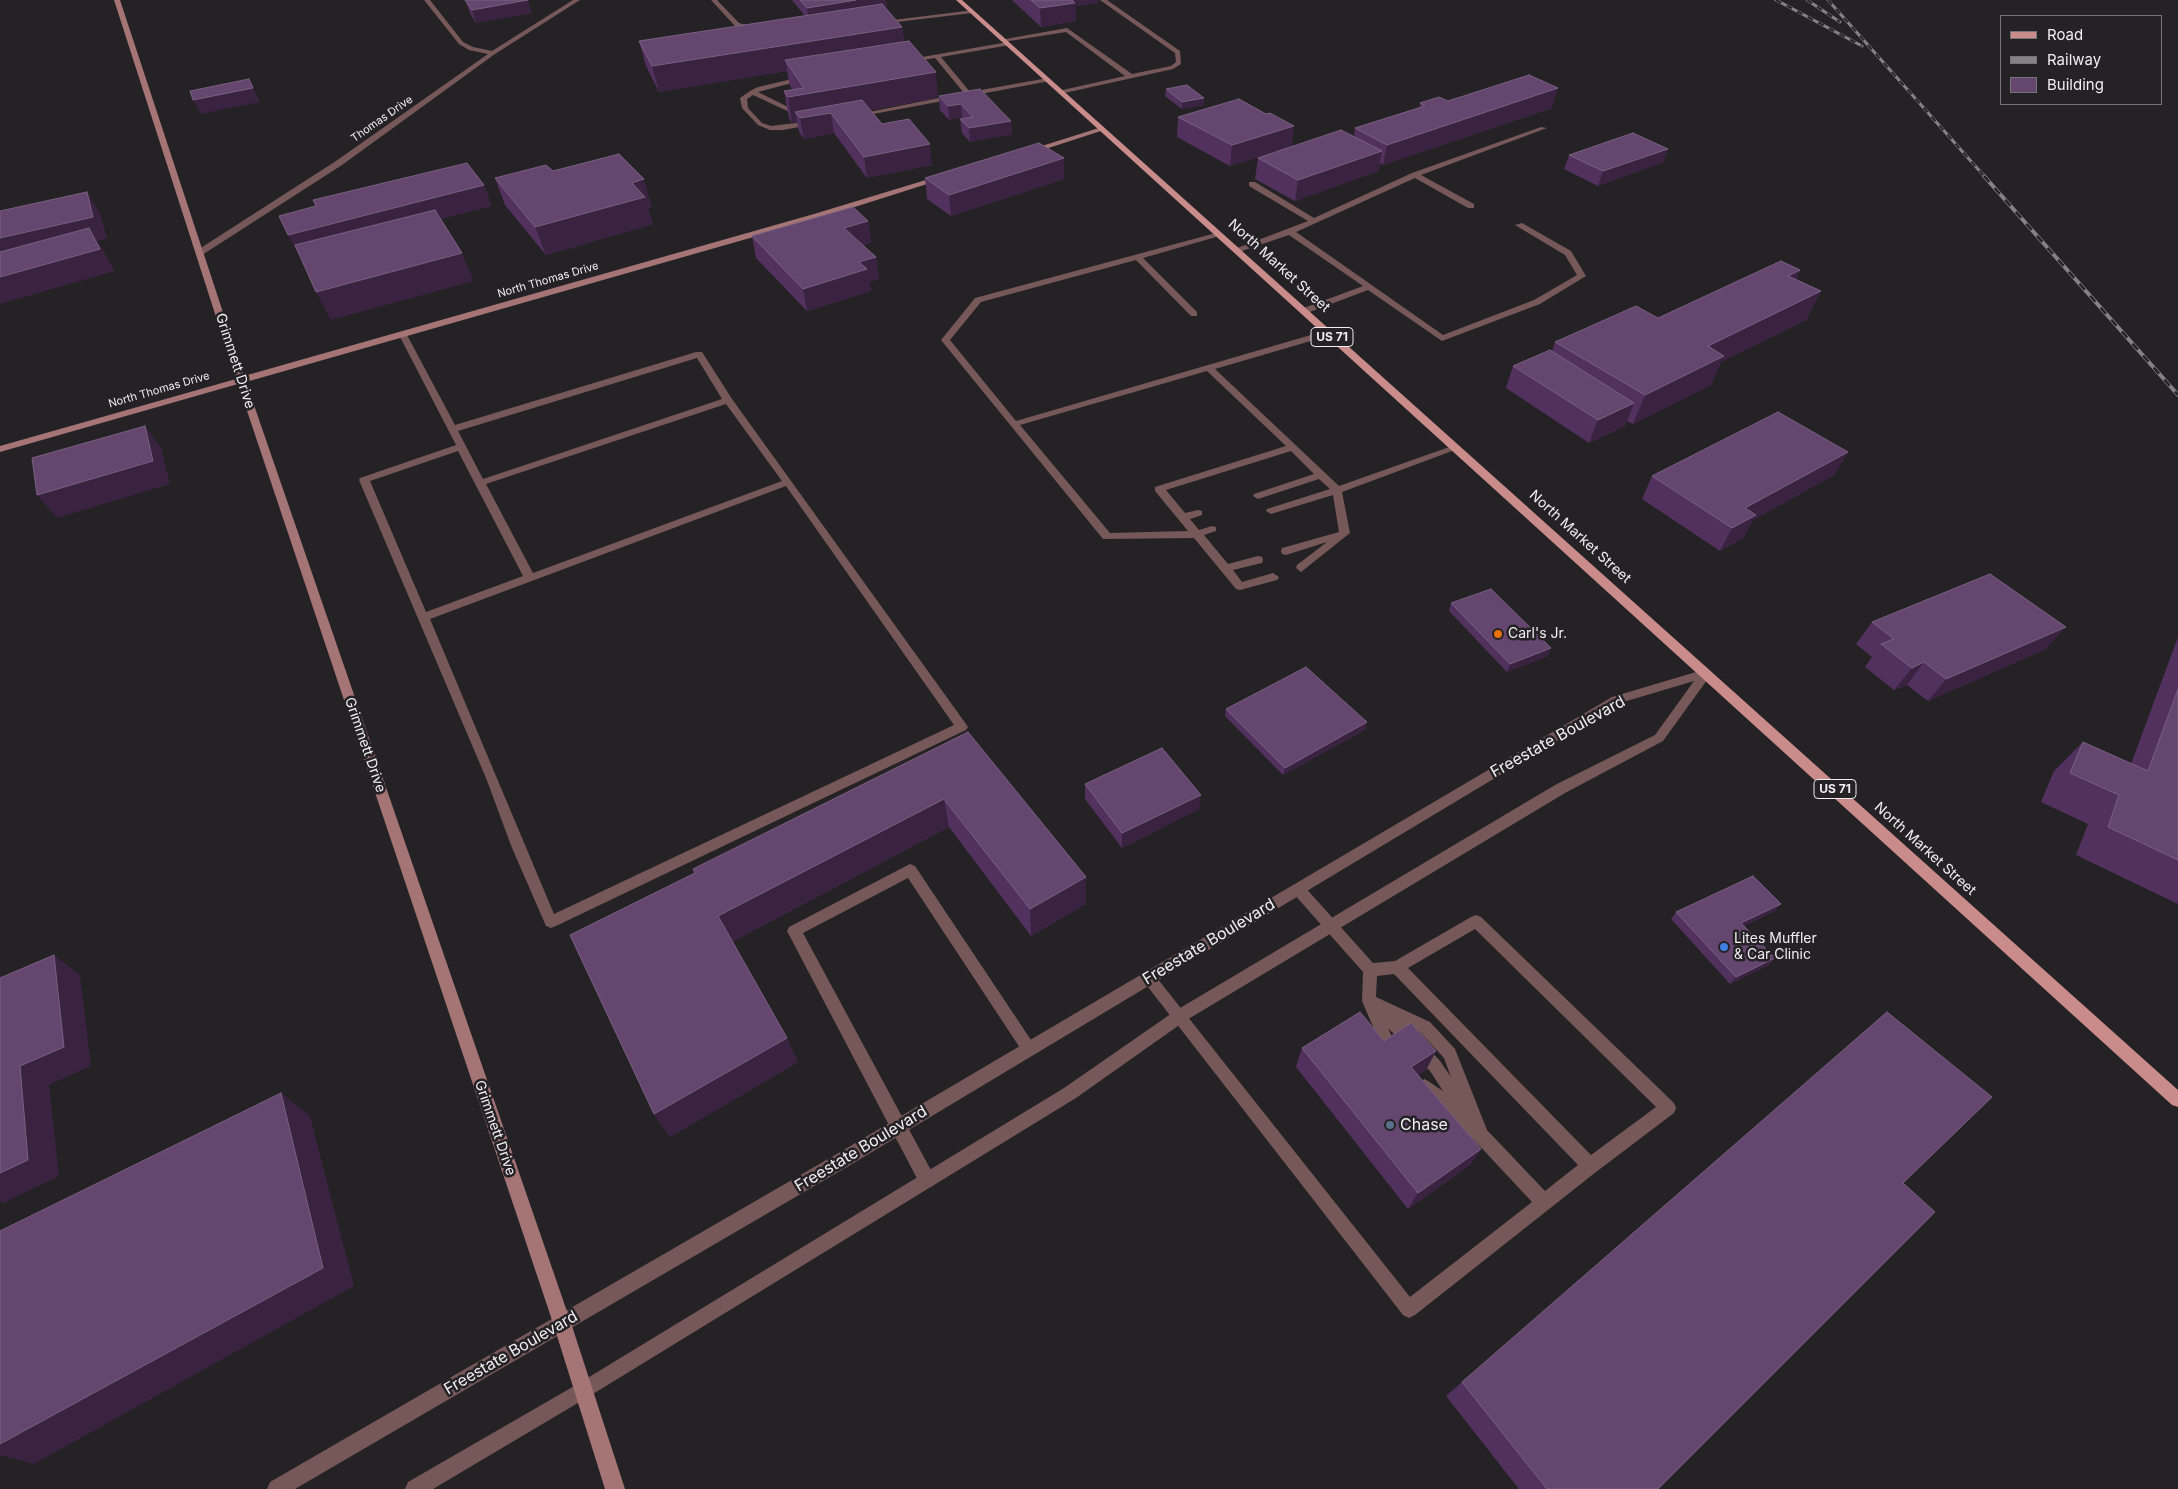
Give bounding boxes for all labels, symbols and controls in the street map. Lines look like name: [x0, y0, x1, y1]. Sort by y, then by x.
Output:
legend: [2000, 15, 2163, 105]
text: Road: [2047, 25, 2083, 44]
text: Railway: [2047, 50, 2101, 69]
text: Building: [2047, 75, 2104, 94]
street label: Thomas Drive: [349, 93, 415, 145]
street label: North Market Street: [1225, 216, 1333, 316]
street label: North Thomas Drive: [496, 259, 600, 301]
street label: Grimmett Drive: [212, 311, 258, 411]
road number: US 71: [1311, 328, 1353, 347]
street label: North Thomas Drive: [107, 369, 211, 411]
street label: North Market Street: [1526, 487, 1634, 587]
place label: Carl's Jr.: [1508, 626, 1567, 642]
marker: Carl's Jr.: [1492, 628, 1504, 640]
street label: Freestate Boulevard: [1487, 692, 1629, 782]
street label: Grimmett Drive: [341, 695, 389, 795]
road number: US 71: [1814, 780, 1856, 799]
street label: North Market Street: [1871, 799, 1979, 899]
street label: Freestate Boulevard: [1139, 895, 1279, 989]
place label: Lites Muffler & Car Clinic: [1734, 931, 1817, 964]
marker: Lites Muffler & Car Clinic: [1718, 941, 1730, 953]
street label: Grimmett Drive: [471, 1078, 519, 1178]
street label: Freestate Boulevard: [791, 1102, 931, 1196]
place label: Chase: [1400, 1115, 1448, 1135]
marker: Chase: [1384, 1119, 1396, 1131]
street label: Freestate Boulevard: [441, 1307, 581, 1399]

